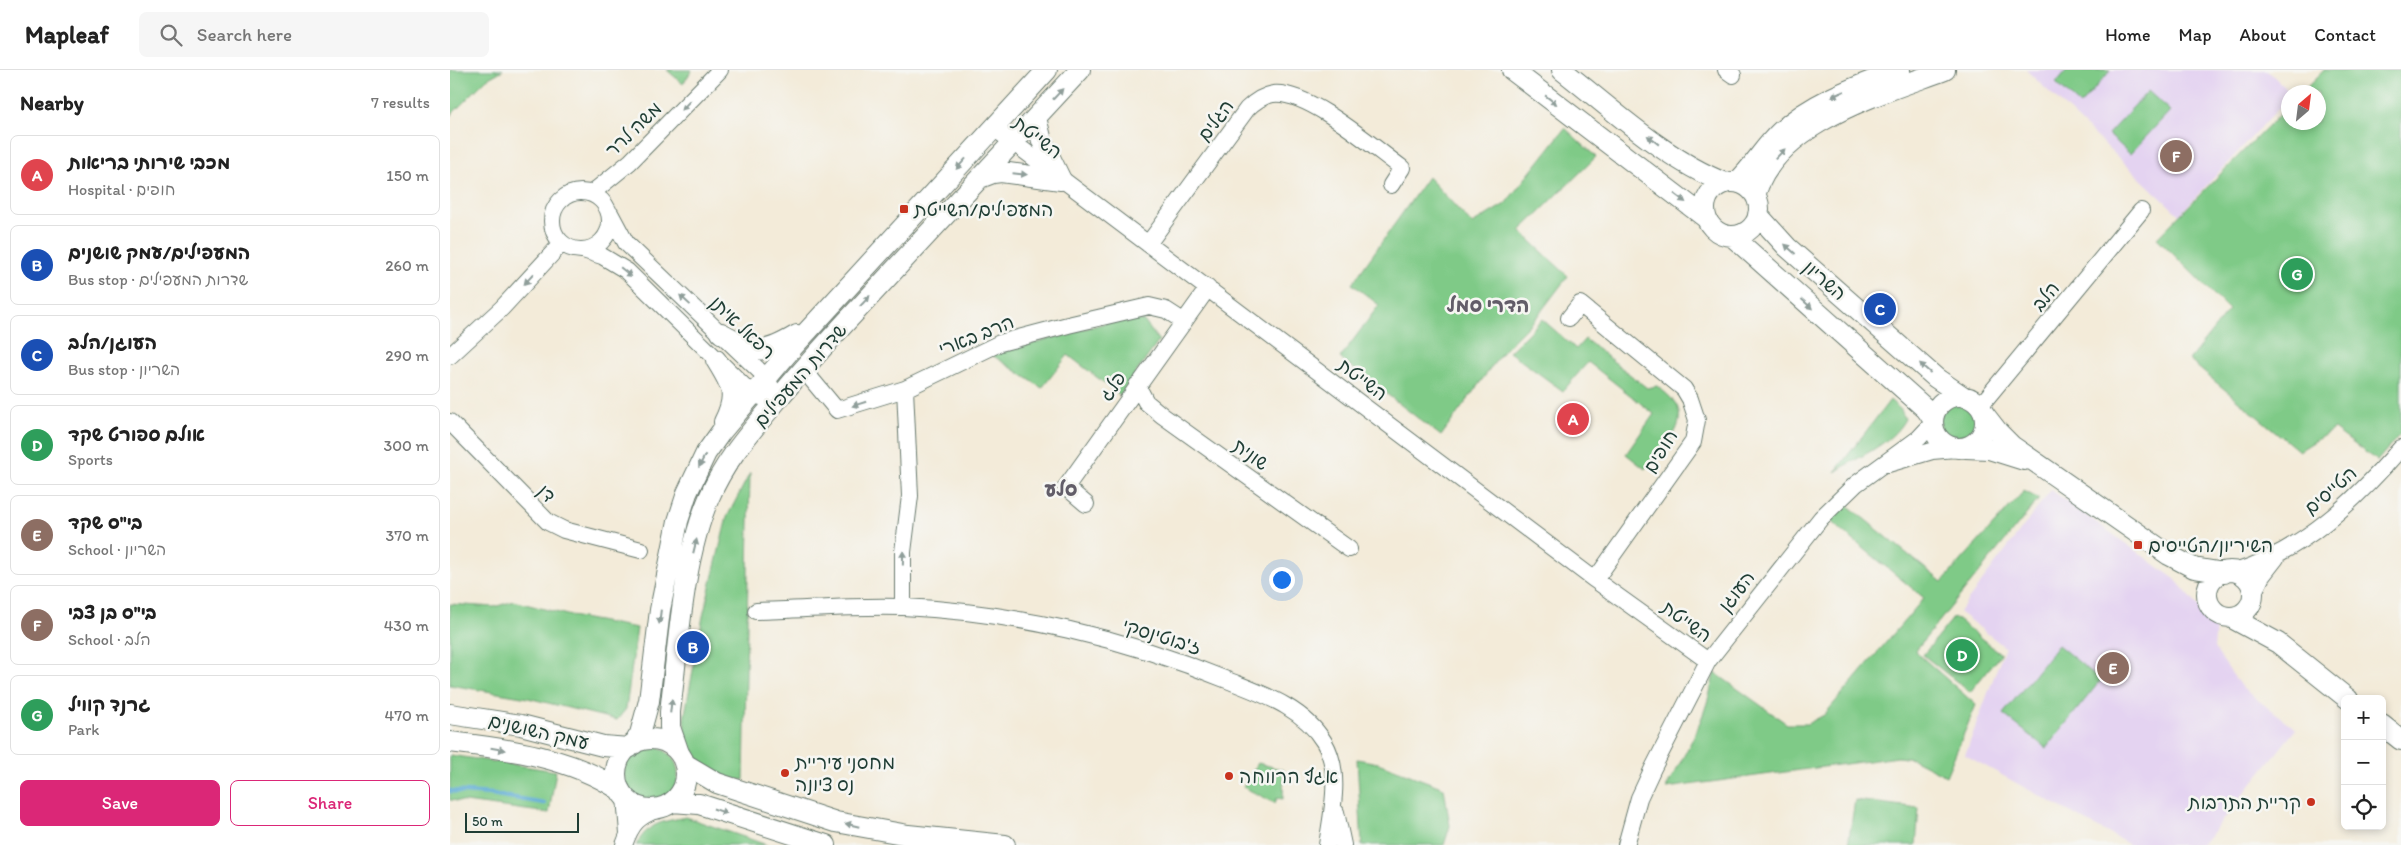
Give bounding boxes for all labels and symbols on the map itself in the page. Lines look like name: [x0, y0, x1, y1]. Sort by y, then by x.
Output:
north arrow: [2281, 85, 2326, 130]
one-way arrow: [1052, 89, 1064, 101]
one-way arrow: [1831, 91, 1845, 99]
street label: הגלים: [1192, 95, 1238, 146]
one-way arrow: [1544, 95, 1558, 105]
street label: משה לרר: [600, 97, 666, 162]
one-way arrow: [680, 99, 692, 111]
street label: השייטת: [1008, 110, 1067, 164]
one-way arrow: [1647, 135, 1660, 146]
pin: F: [2160, 137, 2192, 175]
one-way arrow: [1774, 148, 1786, 160]
one-way arrow: [955, 157, 967, 169]
one-way arrow: [1012, 170, 1028, 178]
one-way arrow: [1673, 193, 1686, 204]
place label: המעפילים/השייטת: [913, 198, 1054, 221]
marker: המעפילים/השייטת: [898, 203, 910, 215]
one-way arrow: [1784, 243, 1796, 255]
pin: G: [2281, 255, 2313, 293]
street label: השריון: [1798, 256, 1851, 305]
one-way arrow: [620, 266, 633, 277]
one-way arrow: [523, 272, 535, 284]
street label: הלב: [2027, 277, 2064, 316]
pin: C: [1864, 290, 1896, 328]
street label: רפאל איתן: [705, 291, 780, 364]
district label: הדרי סמל: [1447, 293, 1529, 317]
one-way arrow: [680, 294, 692, 306]
one-way arrow: [859, 296, 871, 308]
one-way arrow: [1800, 298, 1812, 310]
street label: הרב בארי: [935, 310, 1017, 361]
street label: שדרות המעפילים: [749, 318, 852, 432]
street label: השייטת: [1333, 353, 1392, 405]
one-way arrow: [1920, 362, 1932, 374]
street label: פלג: [1094, 367, 1131, 405]
one-way arrow: [851, 400, 866, 408]
pin: A: [1557, 400, 1589, 438]
street label: חופים: [1638, 425, 1682, 477]
street label: שונית: [1228, 434, 1273, 475]
one-way arrow: [698, 454, 706, 468]
street label: הטייסים: [2299, 461, 2361, 520]
district label: סלע: [1044, 477, 1078, 501]
street label: דן: [532, 479, 561, 508]
place label: השיריון/הטייסים: [2148, 534, 2273, 557]
one-way arrow: [691, 538, 699, 553]
marker: השיריון/הטייסים: [2132, 539, 2144, 551]
one-way arrow: [899, 550, 907, 566]
street label: העוגן: [1713, 566, 1760, 616]
your location: [1269, 567, 1295, 593]
street label: השייטת: [1656, 595, 1716, 647]
one-way arrow: [655, 609, 663, 625]
street label: ז'בוטינסקי: [1120, 614, 1204, 659]
pin: B: [677, 628, 709, 666]
pin: D: [1946, 636, 1978, 674]
pin: E: [2097, 649, 2129, 687]
one-way arrow: [667, 698, 675, 714]
street label: עמק השושנים: [486, 709, 591, 754]
one-way arrow: [491, 745, 507, 753]
place label: מחסני עיריית נס ציונה: [794, 751, 895, 796]
place label: אגף הרווחה: [1239, 765, 1338, 788]
marker: מחסני עיריית נס ציונה: [779, 767, 791, 779]
marker: אגף הרווחה: [1223, 770, 1235, 782]
place label: קריית התרבות: [2187, 791, 2301, 815]
marker: קריית התרבות: [2305, 796, 2317, 808]
one-way arrow: [712, 808, 727, 815]
scale bar: [465, 810, 579, 833]
one-way arrow: [845, 821, 860, 829]

